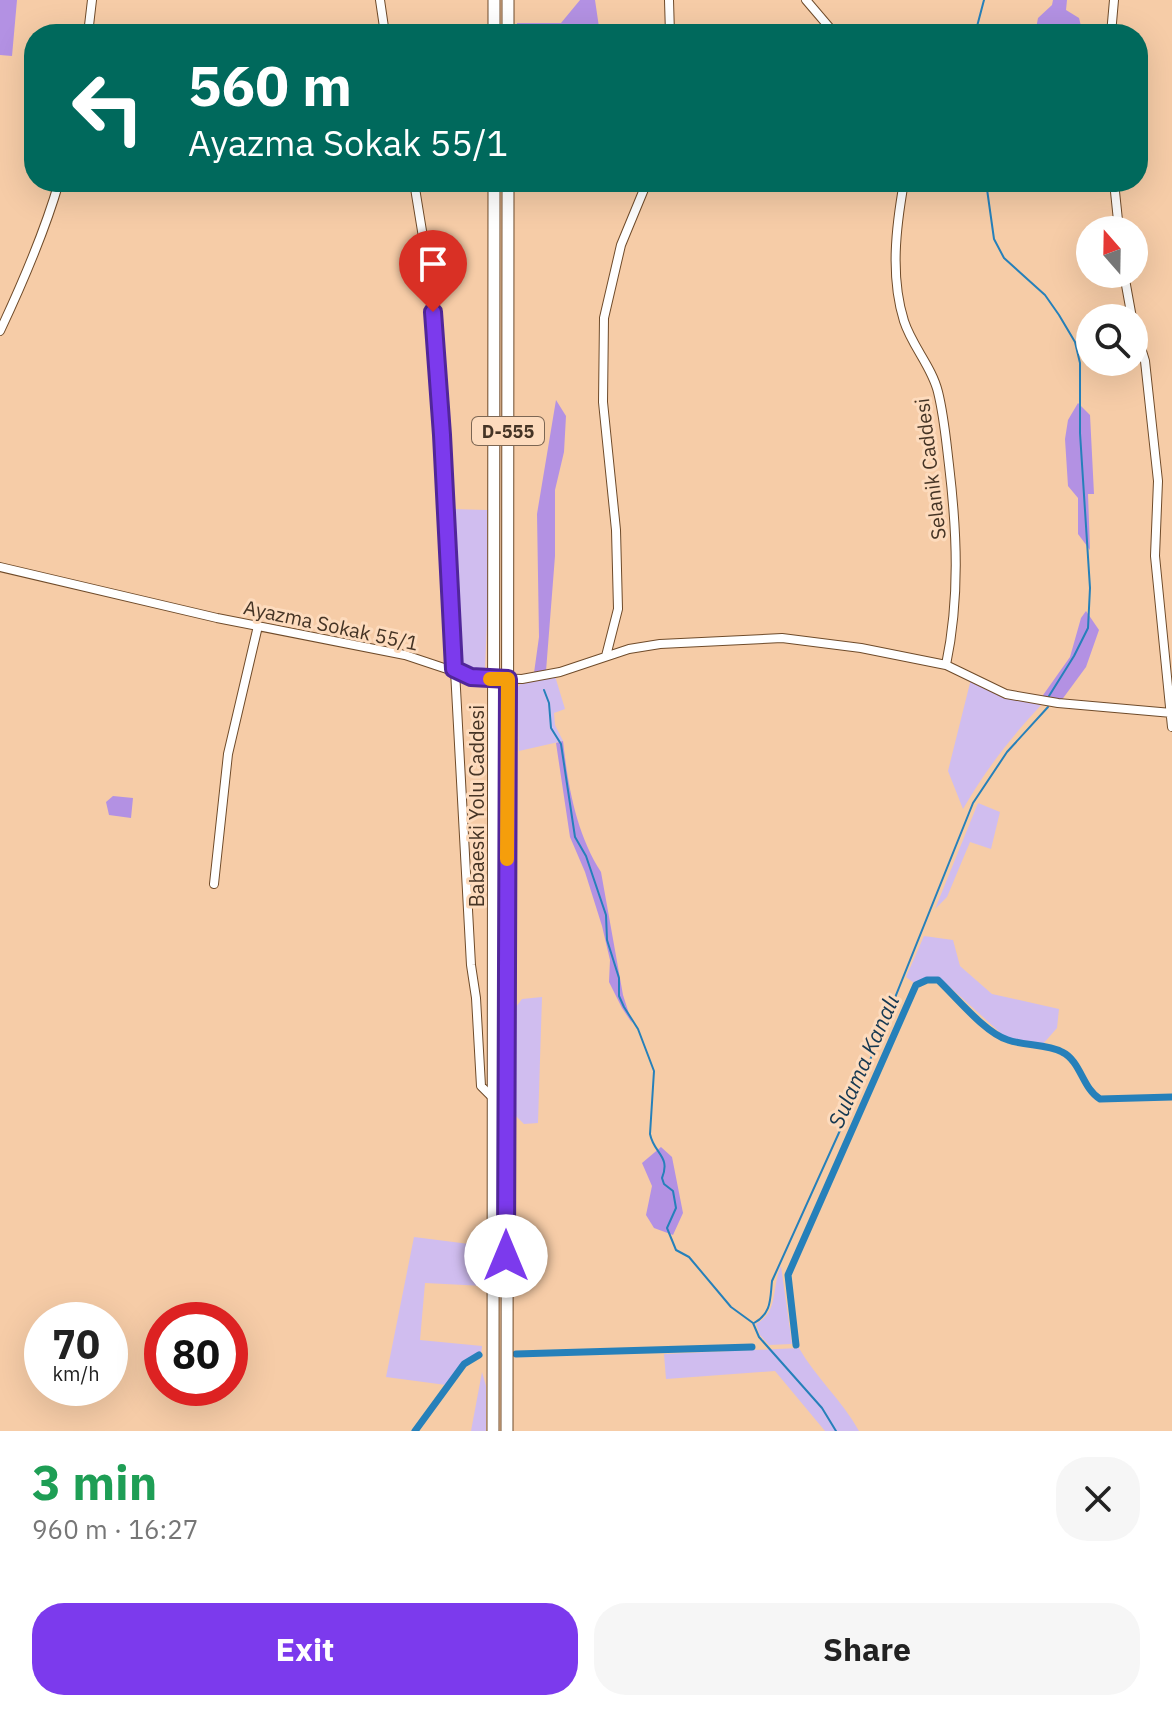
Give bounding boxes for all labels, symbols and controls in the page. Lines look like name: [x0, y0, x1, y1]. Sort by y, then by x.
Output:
text: 560 m: [188, 49, 352, 121]
icon: left: [56, 56, 160, 160]
text: Ayazma Sokak 55/1: [188, 119, 508, 166]
north arrow: [1076, 216, 1148, 288]
map controls: [1076, 216, 1148, 376]
pin: [399, 230, 467, 312]
icon: arrive: [411, 242, 455, 286]
button: search: [1076, 304, 1148, 376]
street label: Selanik Caddesi: [908, 397, 952, 541]
road number: D-555: [472, 417, 544, 445]
street label: Ayazma Sokak 55/1: [241, 593, 421, 657]
street label: Babaeski Yolu Caddesi: [463, 705, 490, 907]
water label: Sulama Kanalı: [821, 990, 905, 1132]
position arrow: [464, 1214, 548, 1298]
speed limit sign: 80: [144, 1302, 248, 1406]
text: 70: [52, 1318, 100, 1370]
text: km/h: [52, 1360, 100, 1387]
text: 3 min: [32, 1451, 157, 1513]
button: close: [1056, 1457, 1140, 1541]
text: 960 m · 16:27: [32, 1512, 198, 1546]
button: Exit: [32, 1603, 578, 1695]
button: Share: [594, 1603, 1140, 1695]

